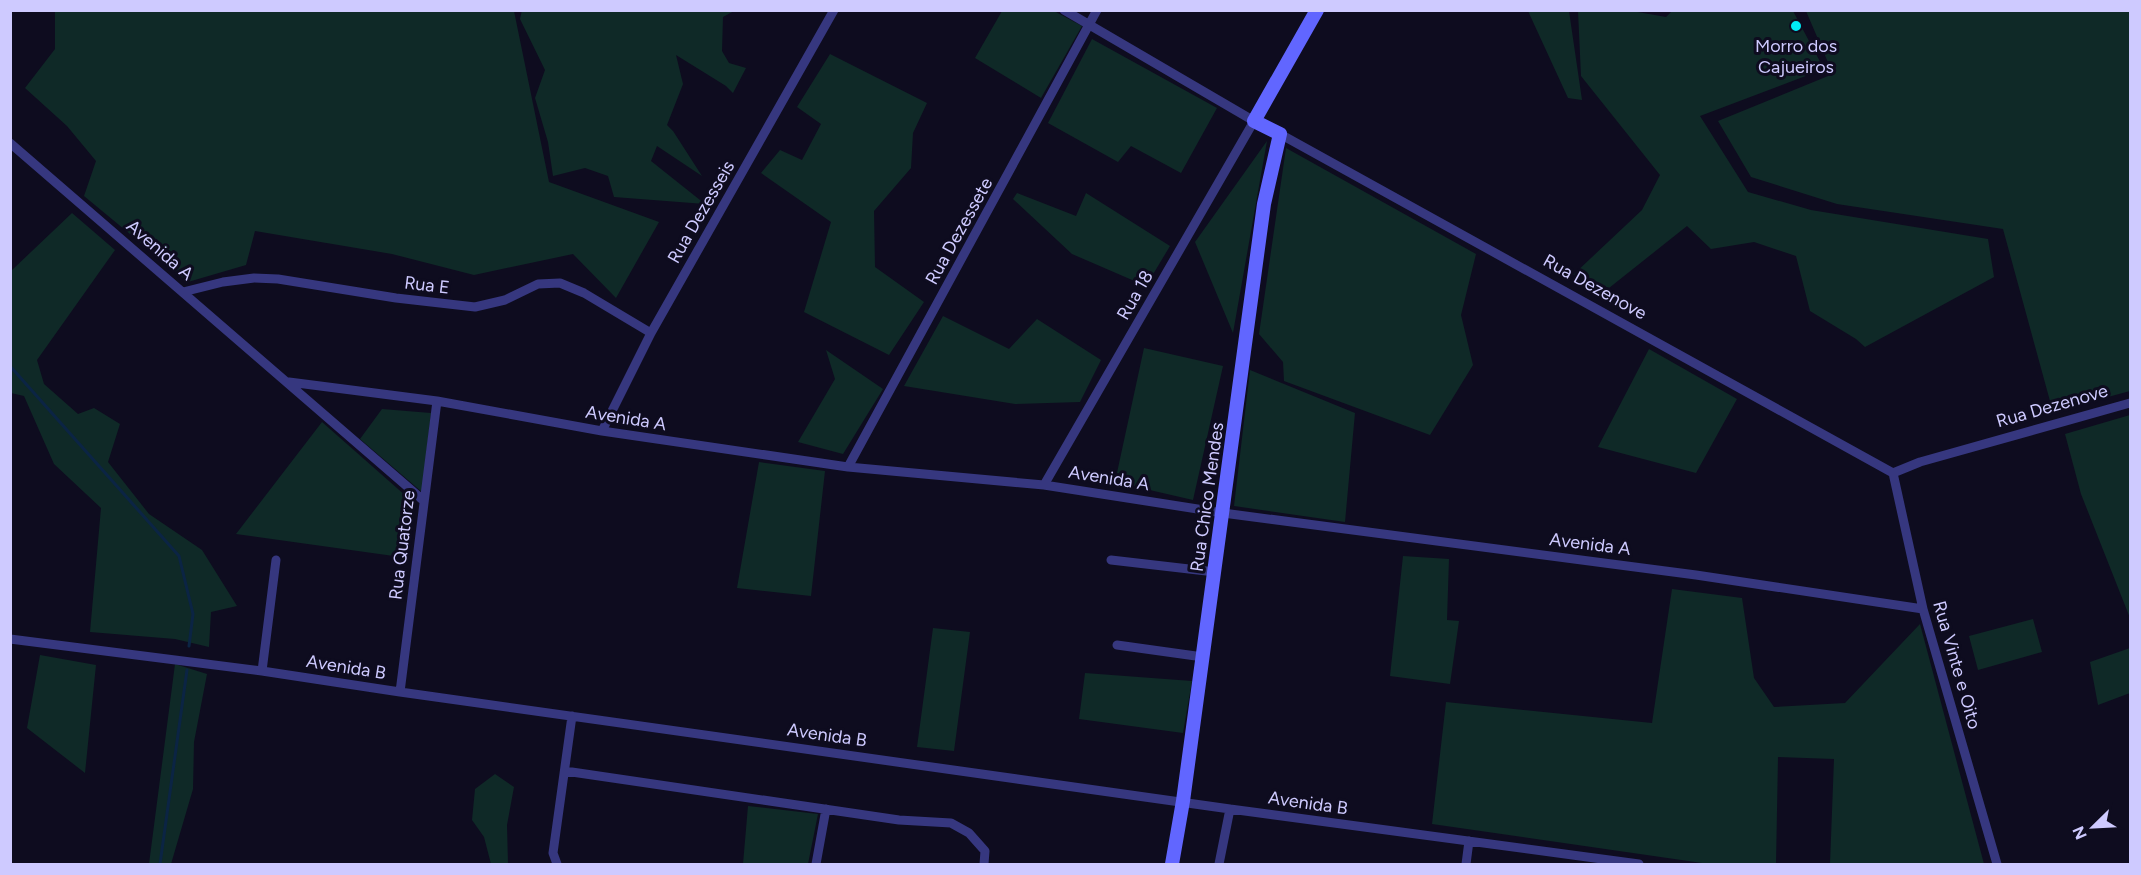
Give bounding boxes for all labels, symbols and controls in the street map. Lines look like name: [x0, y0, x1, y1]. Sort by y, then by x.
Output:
marker: Morro dos Cajueiros: [1789, 19, 1803, 33]
place label: Morro dos Cajueiros: [1755, 35, 1837, 78]
street label: Rua Dezesseis: [663, 157, 739, 267]
street label: Rua Dezessete: [921, 173, 998, 288]
street label: Avenida A: [122, 215, 198, 285]
street label: Rua Dezenove: [1539, 249, 1651, 325]
street label: Rua 18: [1112, 266, 1158, 324]
street label: Rua E: [403, 271, 451, 299]
street label: Rua Dezenove: [1994, 380, 2110, 432]
street label: Avenida A: [584, 401, 668, 435]
street label: Rua Chico Mendes: [1186, 421, 1228, 573]
street label: Avenida A: [1067, 461, 1151, 495]
street label: Rua Quatorze: [384, 489, 420, 601]
street label: Avenida A: [1548, 528, 1632, 560]
street label: Rua Vinte e Oito: [1928, 598, 1986, 732]
street label: Avenida B: [305, 650, 387, 684]
street label: Avenida B: [786, 719, 868, 751]
street label: Avenida B: [1267, 787, 1349, 819]
north arrow: [2063, 797, 2123, 857]
text: N: [2069, 823, 2091, 842]

